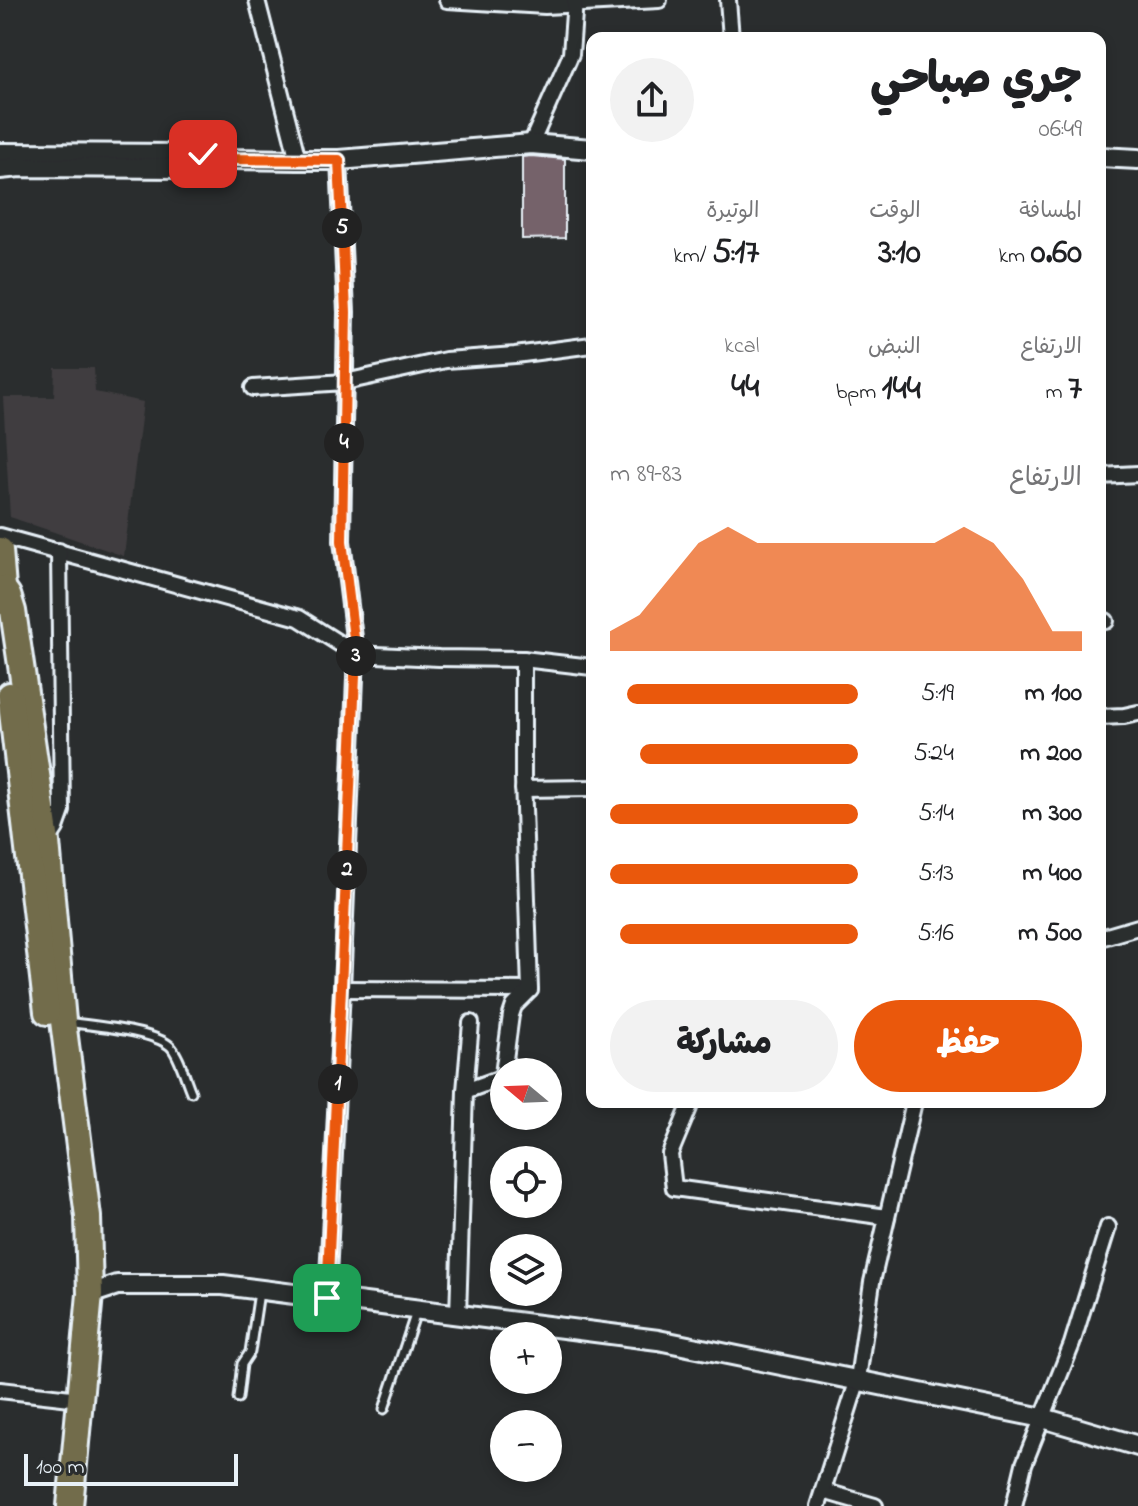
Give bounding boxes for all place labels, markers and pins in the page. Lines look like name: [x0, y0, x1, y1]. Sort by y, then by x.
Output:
pin: [169, 120, 237, 188]
pin: 5: [322, 208, 362, 248]
pin: 4: [324, 423, 364, 463]
pin: 3: [336, 636, 376, 676]
pin: 2: [327, 850, 367, 890]
pin: 1: [318, 1064, 358, 1104]
pin: [293, 1264, 361, 1332]

